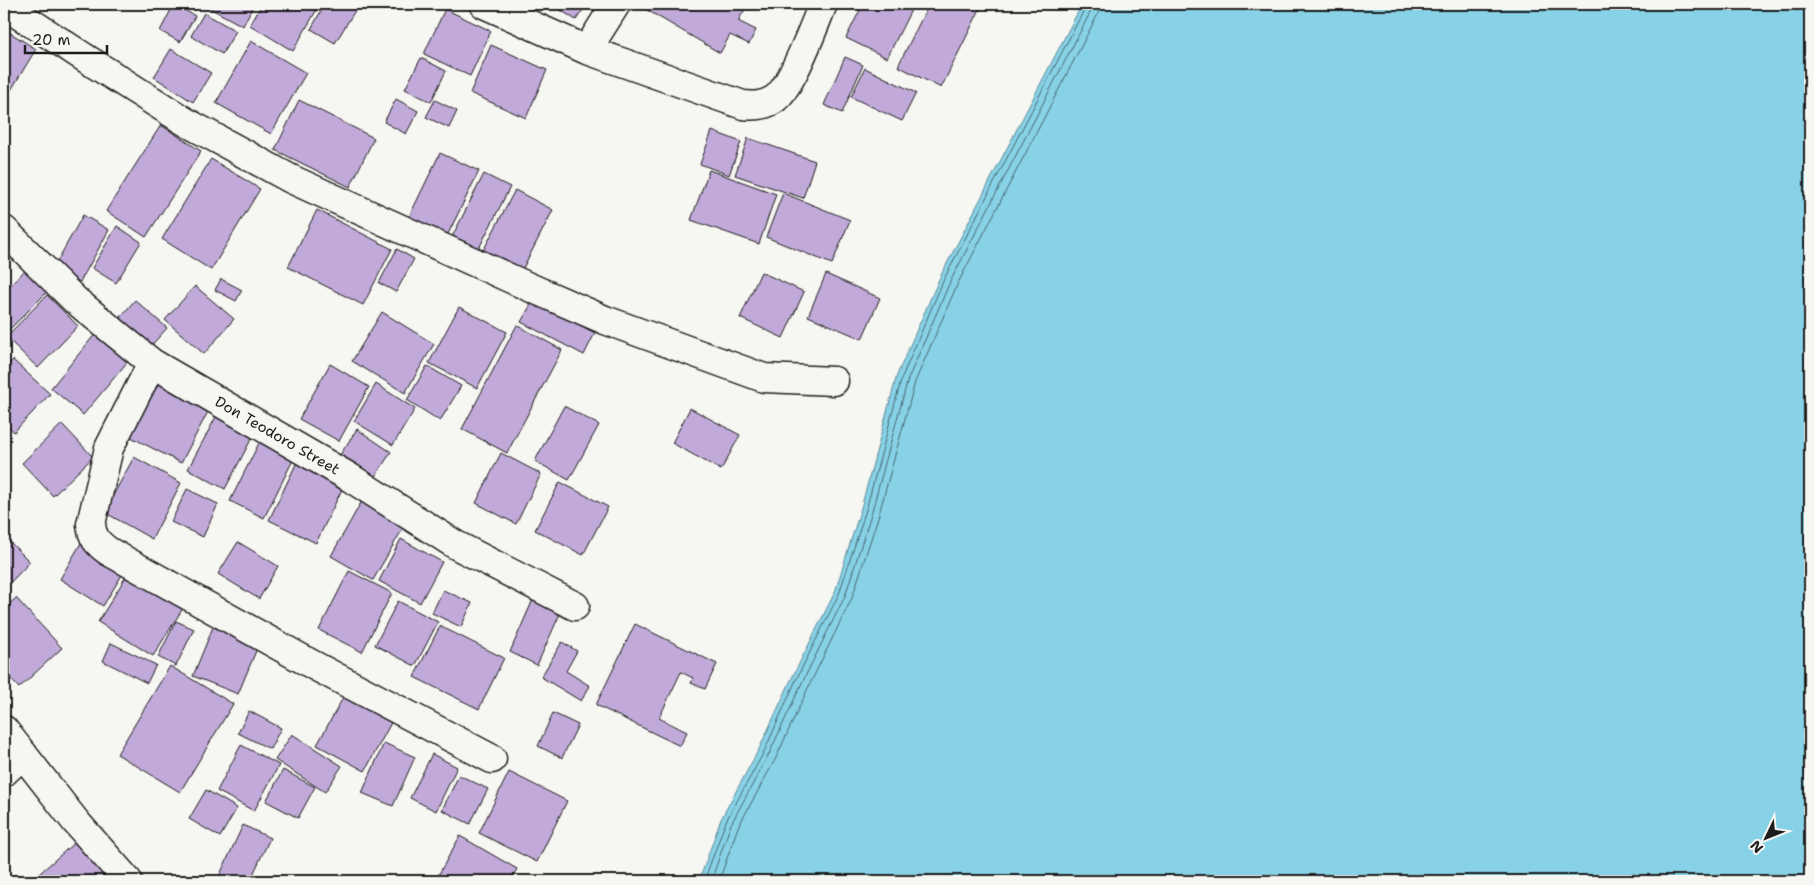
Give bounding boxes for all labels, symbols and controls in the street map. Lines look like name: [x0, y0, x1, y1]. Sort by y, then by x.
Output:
scale bar: [25, 22, 108, 54]
text: 20 m: [32, 30, 71, 50]
street label: Don Teodoro Street: [211, 392, 343, 479]
north arrow: [1742, 812, 1792, 862]
text: N: [1746, 837, 1767, 857]

